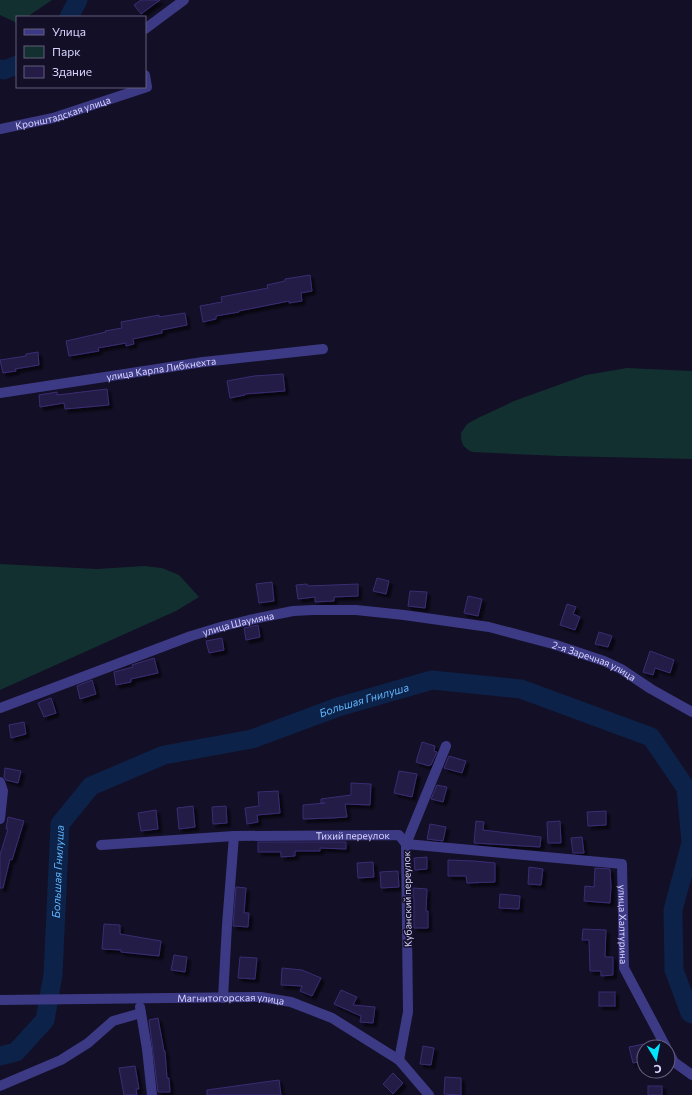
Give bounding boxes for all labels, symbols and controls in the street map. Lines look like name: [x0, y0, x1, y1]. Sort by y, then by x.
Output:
legend: [16, 16, 146, 88]
text: Улица: [52, 24, 86, 38]
text: Парк: [52, 44, 81, 58]
text: Здание: [52, 64, 92, 78]
street label: Кронштадская улица: [14, 93, 112, 132]
street label: улица Карла Либкнехта: [105, 355, 217, 383]
street label: улица Шаумяна: [201, 609, 275, 638]
street label: 2-я Заречная улица: [551, 638, 638, 683]
water label: Большая Гнилуша: [317, 680, 410, 719]
water label: Большая Гнилуша: [49, 824, 66, 918]
street label: Тихий переулок: [316, 829, 390, 842]
street label: Кубанский переулок: [400, 850, 414, 947]
street label: улица Халтурина: [616, 885, 630, 964]
street label: Магнитогорская улица: [177, 991, 285, 1007]
north arrow: [636, 1039, 676, 1079]
text: С: [653, 1062, 663, 1076]

